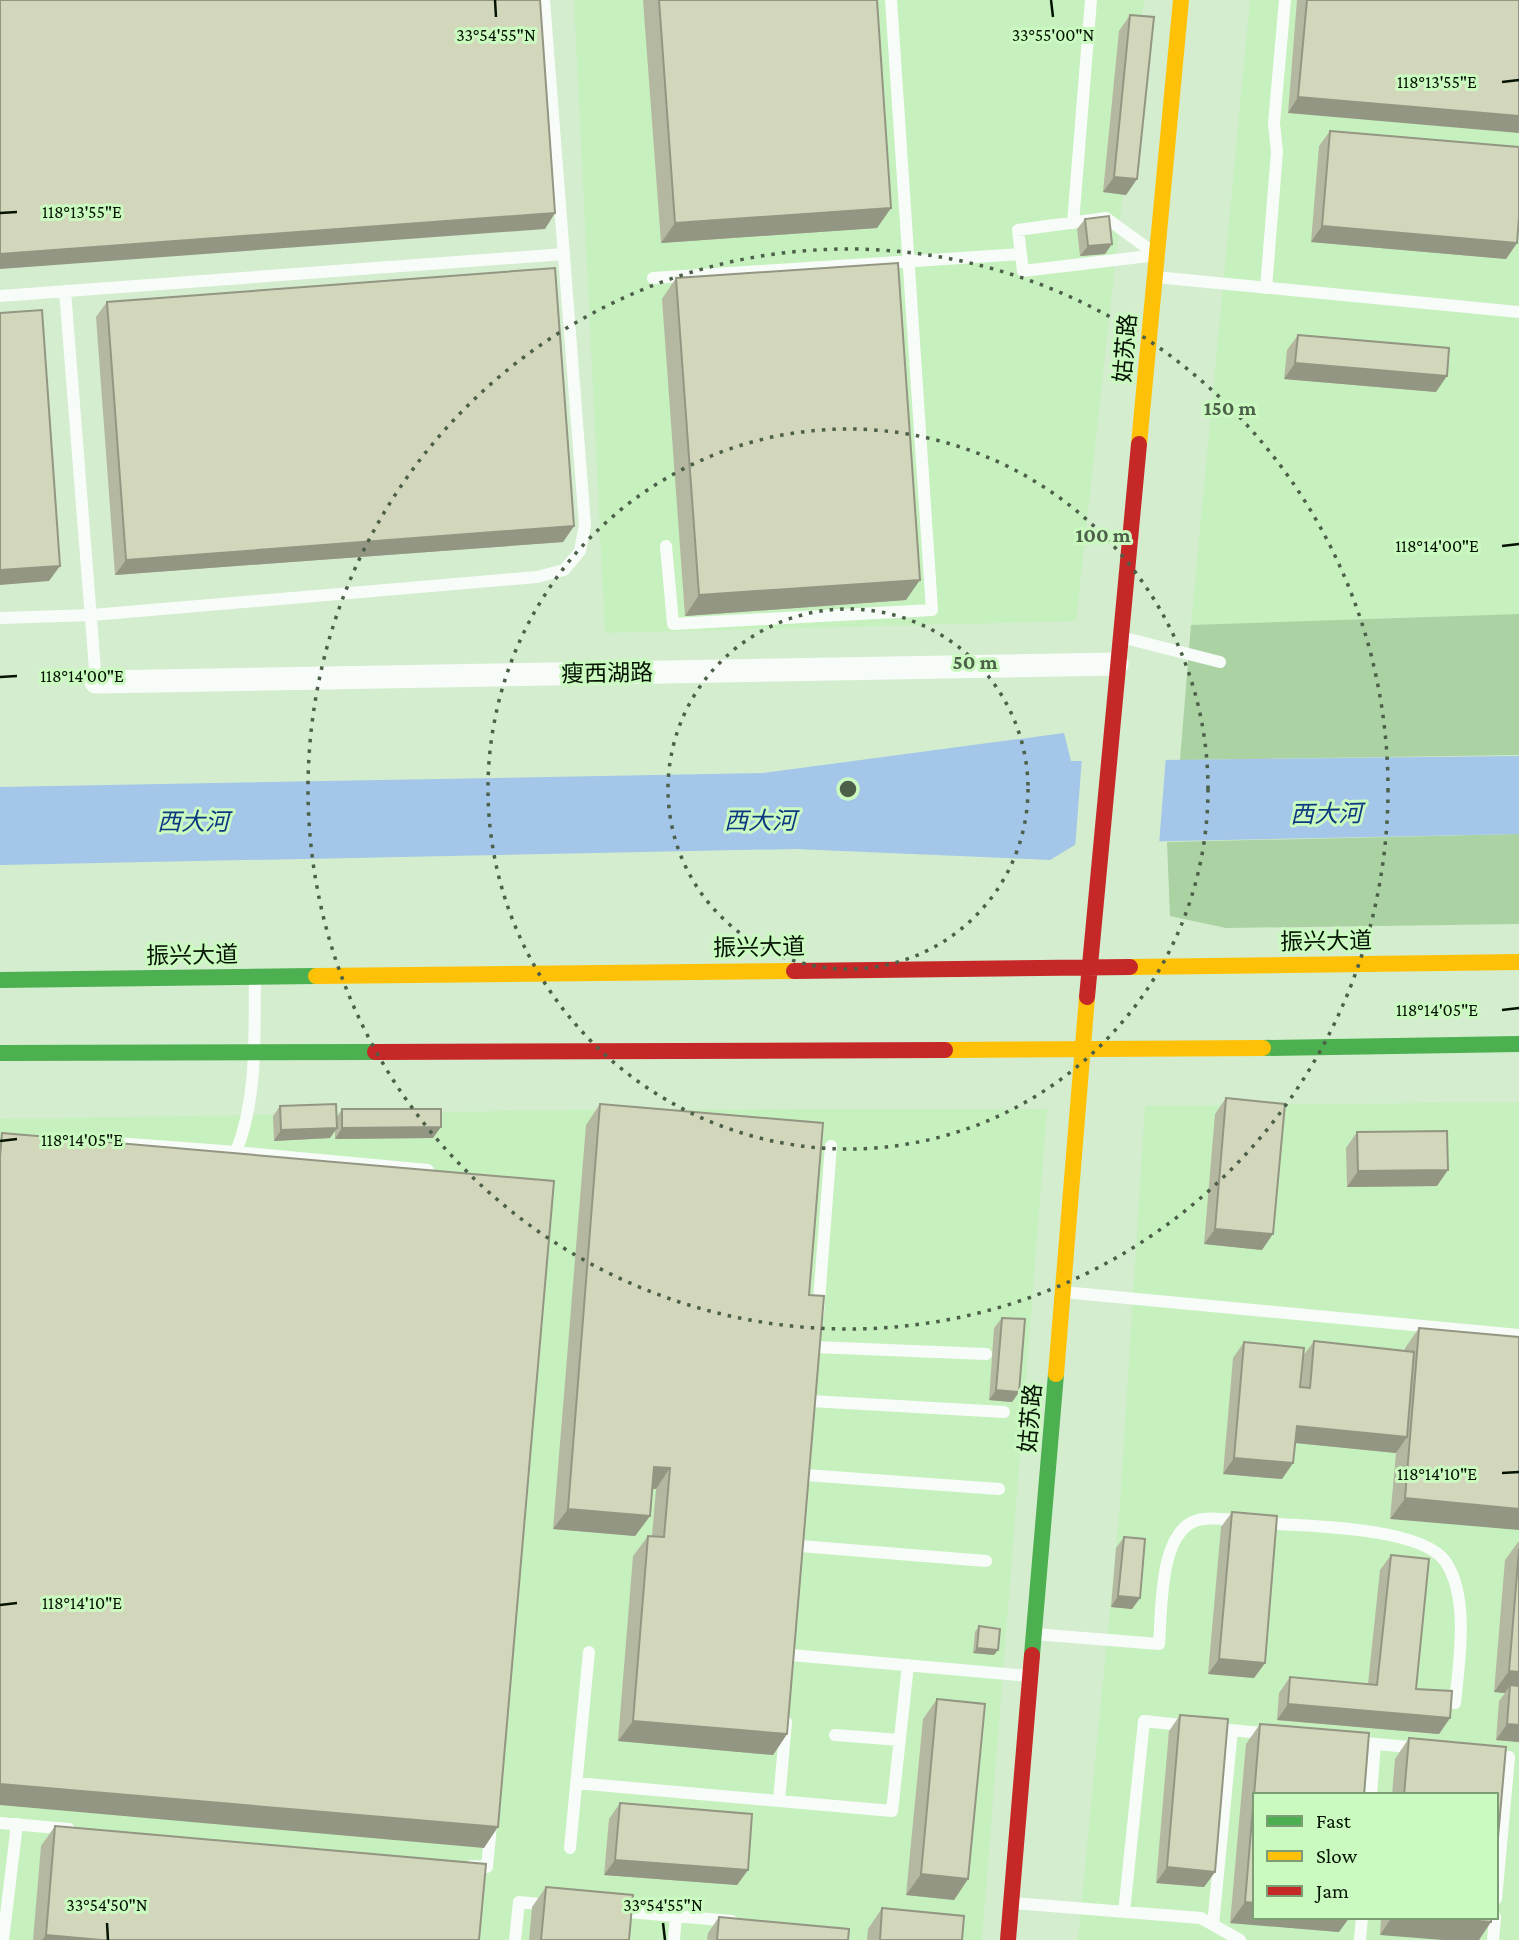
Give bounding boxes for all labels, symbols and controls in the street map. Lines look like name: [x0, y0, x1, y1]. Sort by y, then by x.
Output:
text: 33°54'55"N: [456, 25, 536, 45]
text: 33°55'00"N: [1012, 25, 1094, 45]
text: 118°13'55"E: [1397, 72, 1477, 92]
text: 118°13'55"E: [42, 202, 122, 222]
street label: 姑苏路: [1109, 312, 1141, 384]
text: 150 m: [1204, 396, 1257, 420]
text: 100 m: [1075, 523, 1131, 547]
text: 118°14'00"E: [1395, 536, 1479, 556]
text: 50 m: [953, 650, 998, 674]
street label: 瘦西湖路: [561, 659, 653, 687]
text: 118°14'00"E: [40, 666, 124, 686]
centre of rings: [836, 777, 860, 801]
water label: 西大河: [1290, 799, 1366, 828]
water label: 西大河: [724, 807, 800, 834]
water label: 西大河: [157, 808, 233, 835]
street label: 振兴大道: [1280, 927, 1372, 955]
street label: 振兴大道: [713, 933, 805, 961]
street label: 振兴大道: [146, 941, 238, 969]
text: 118°14'05"E: [1396, 1000, 1478, 1020]
text: 118°14'05"E: [41, 1130, 123, 1150]
street label: 姑苏路: [1014, 1382, 1046, 1454]
text: 118°14'10"E: [1397, 1464, 1477, 1484]
text: 118°14'10"E: [42, 1593, 122, 1613]
legend: [1253, 1793, 1498, 1919]
text: Fast: [1316, 1809, 1352, 1833]
text: Slow: [1316, 1844, 1358, 1868]
text: Jam: [1314, 1879, 1349, 1903]
text: 33°54'50"N: [66, 1895, 148, 1915]
text: 33°54'55"N: [623, 1895, 703, 1915]

